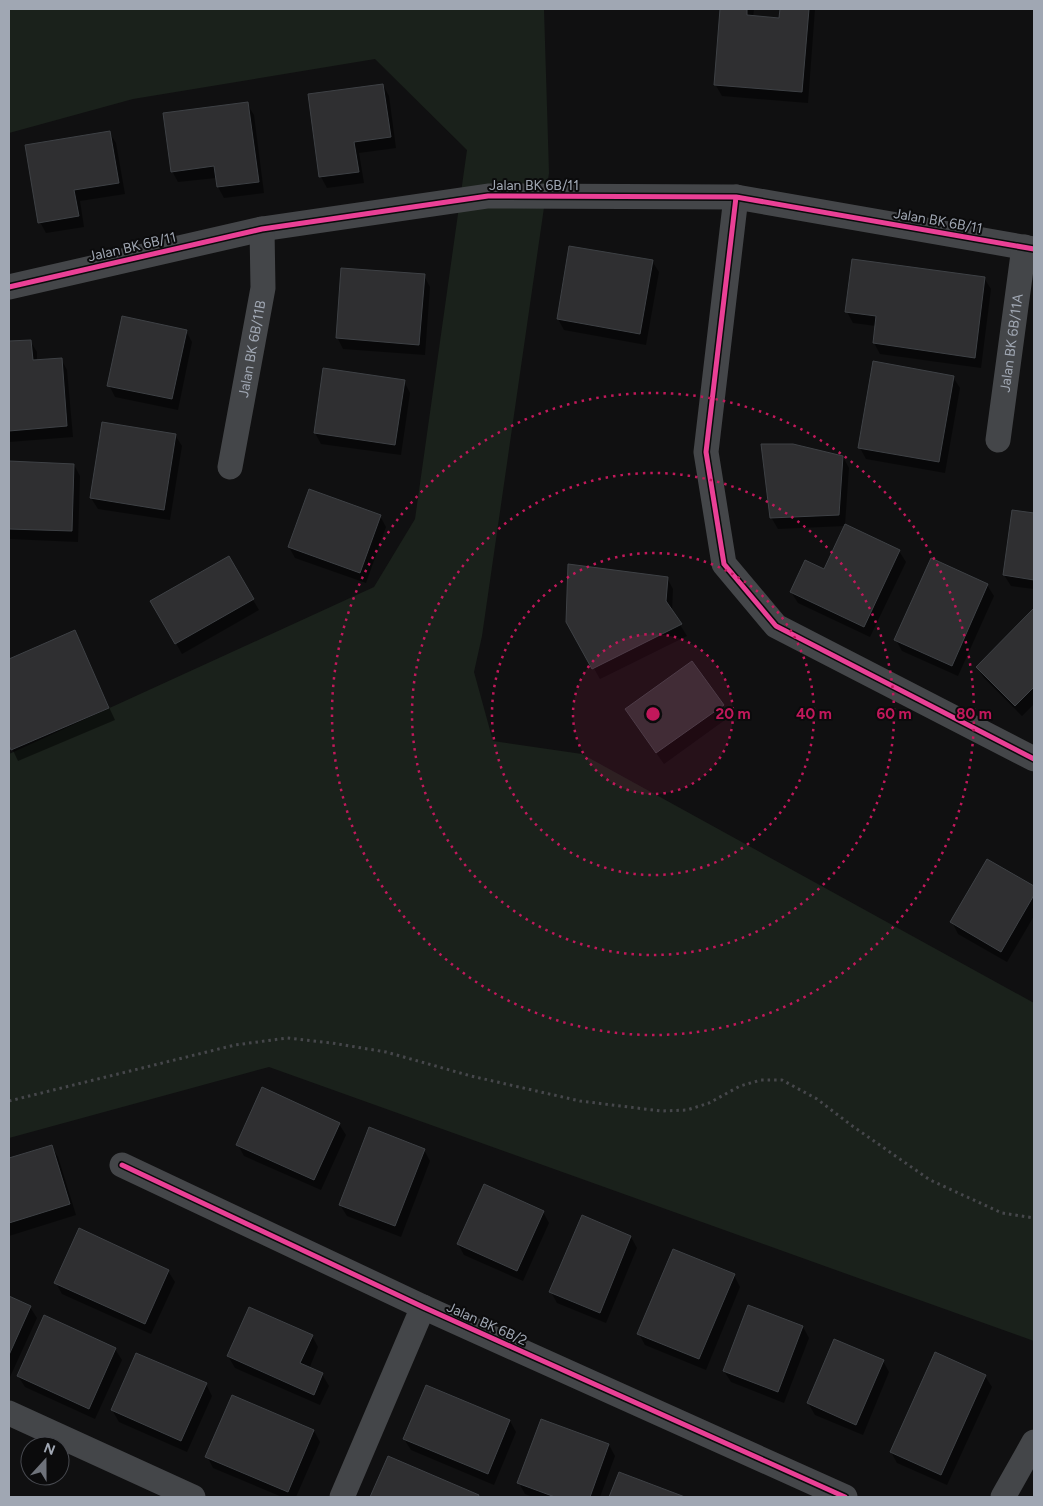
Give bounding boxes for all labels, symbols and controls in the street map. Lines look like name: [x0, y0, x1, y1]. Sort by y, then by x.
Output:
street label: Jalan BK 6B/11: [489, 177, 579, 194]
street label: Jalan BK 6B/11: [892, 205, 984, 237]
street label: Jalan BK 6B/11: [86, 229, 178, 265]
street label: Jalan BK 6B/11A: [996, 292, 1026, 393]
street label: Jalan BK 6B/11B: [234, 299, 269, 399]
centre of rings: [644, 705, 662, 723]
text: 20 m: [715, 705, 751, 723]
text: 40 m: [796, 705, 832, 723]
text: 60 m: [876, 705, 912, 723]
text: 80 m: [956, 705, 992, 723]
street label: Jalan BK 6B/2: [444, 1299, 530, 1349]
north arrow: [20, 1436, 70, 1486]
text: N: [41, 1439, 58, 1459]

